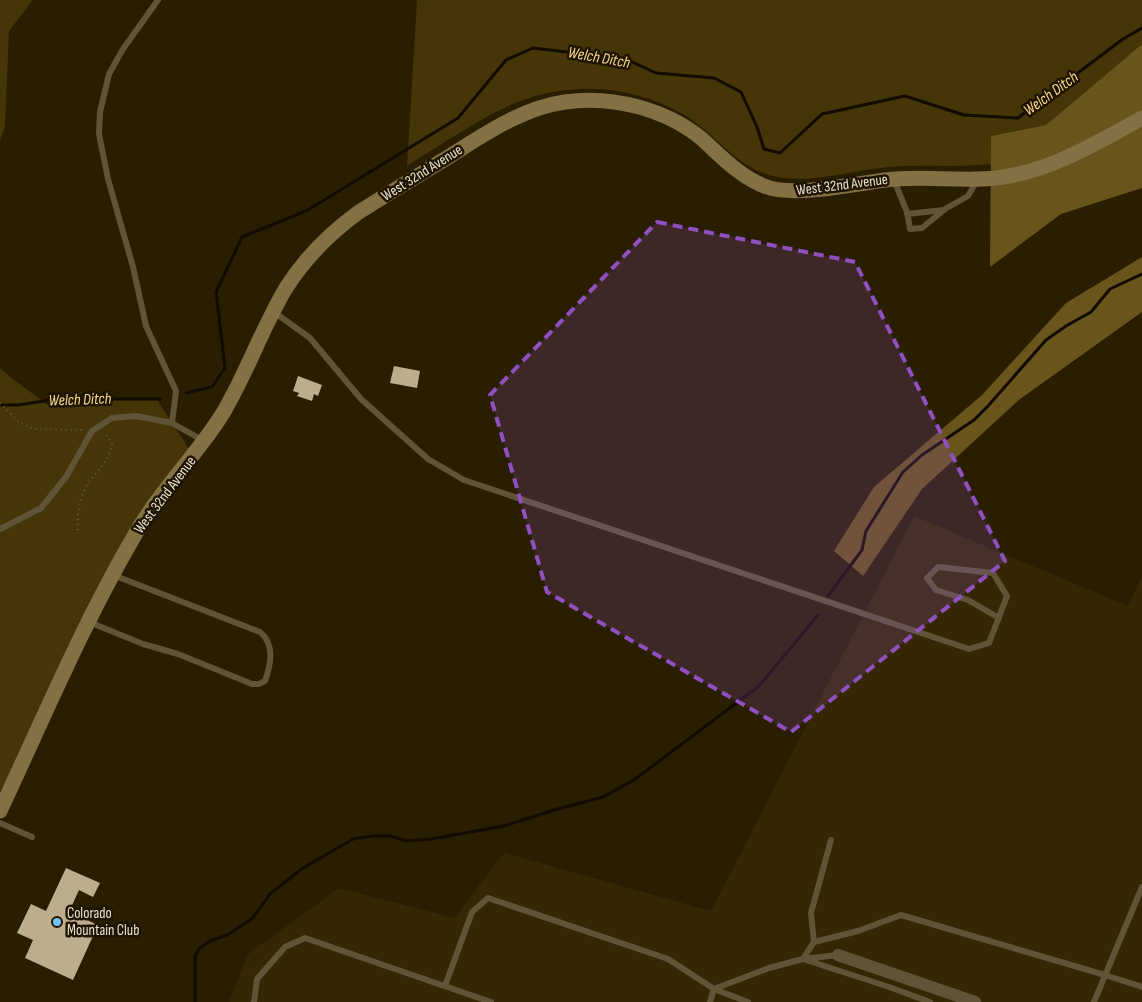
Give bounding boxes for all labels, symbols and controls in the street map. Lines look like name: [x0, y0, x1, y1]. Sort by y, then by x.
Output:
water label: Welch Ditch: [566, 43, 632, 73]
water label: Welch Ditch: [1020, 68, 1082, 120]
street label: West 32nd Avenue: [378, 141, 466, 205]
street label: West 32nd Avenue: [795, 170, 889, 200]
water label: Welch Ditch: [48, 389, 112, 411]
street label: West 32nd Avenue: [130, 453, 200, 537]
place label: Colorado Mountain Club: [67, 904, 139, 940]
marker: Colorado Mountain Club: [51, 916, 63, 928]

